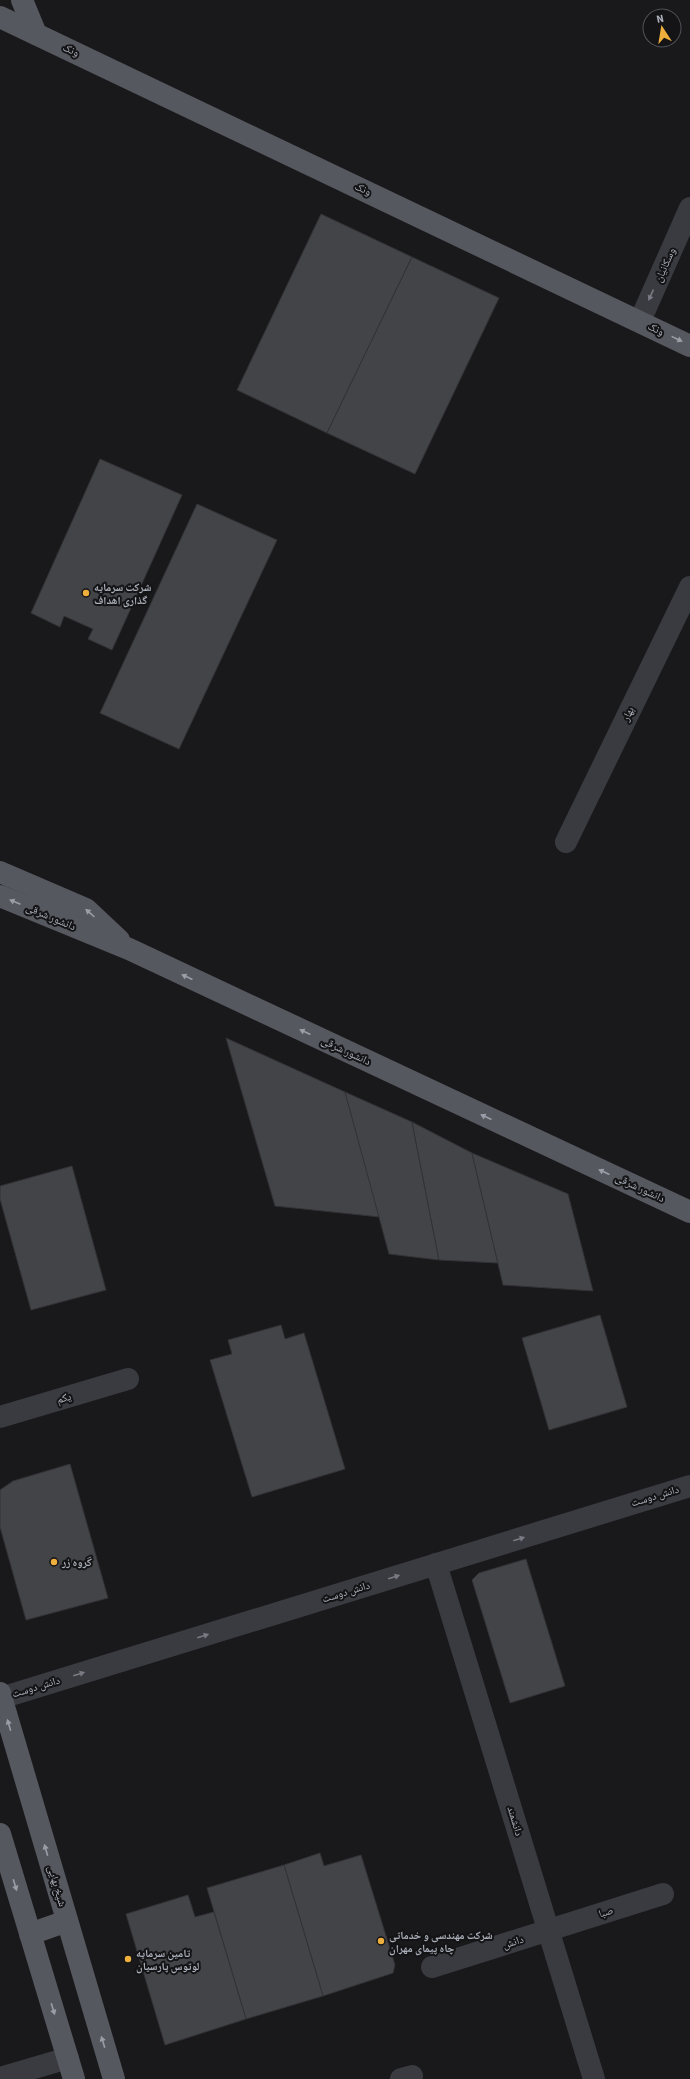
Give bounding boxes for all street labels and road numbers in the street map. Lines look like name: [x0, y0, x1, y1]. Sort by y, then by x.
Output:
street label: ونک: [60, 40, 82, 60]
street label: ونک: [352, 179, 374, 199]
street label: وسکانیان: [651, 245, 679, 285]
street label: ونک: [645, 319, 667, 339]
street label: بهار: [618, 704, 638, 725]
street label: دانشور شرقی: [24, 900, 79, 934]
street label: دانشور شرقی: [319, 1033, 374, 1069]
street label: دانشور شرقی: [613, 1170, 668, 1206]
street label: یکم: [55, 1389, 74, 1407]
street label: دانش دوست: [629, 1481, 681, 1510]
street label: دانش دوست: [320, 1577, 372, 1606]
street label: دانش دوست: [10, 1672, 62, 1701]
street label: دانشمند: [503, 1804, 527, 1838]
street label: شیخ بهایی: [44, 1864, 70, 1908]
street label: صبا: [597, 1903, 615, 1921]
street label: دانش: [501, 1931, 526, 1952]

